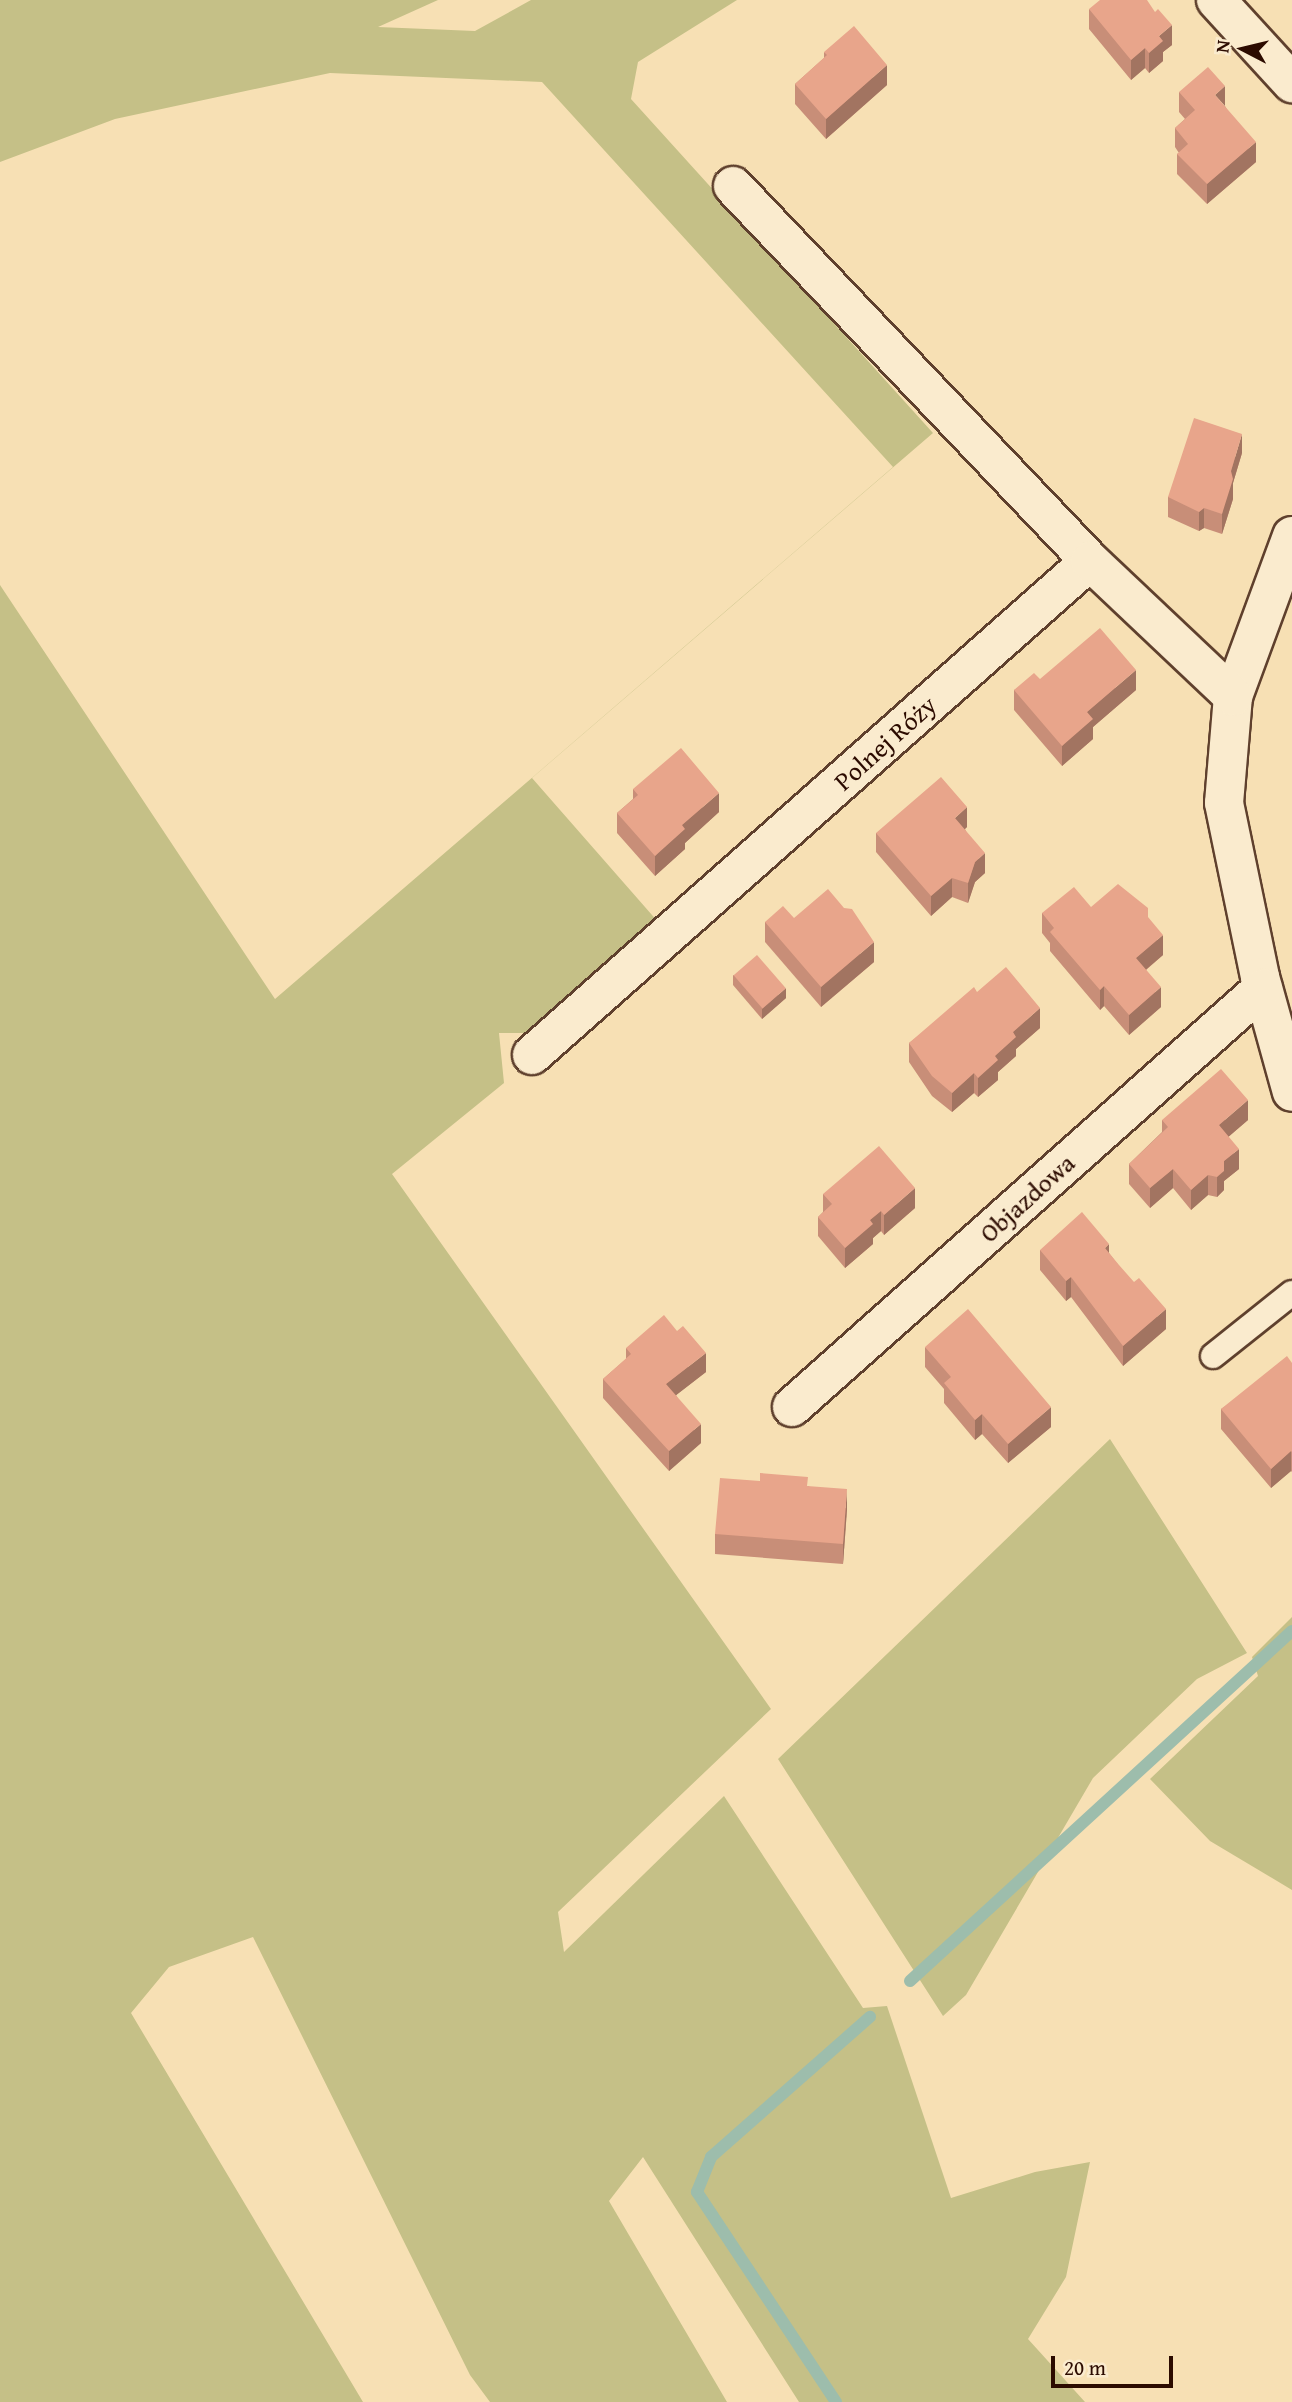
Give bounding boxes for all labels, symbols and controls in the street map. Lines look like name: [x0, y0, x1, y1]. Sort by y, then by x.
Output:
north arrow: [1208, 14, 1278, 84]
text: N: [1207, 38, 1237, 54]
street label: Polnej Róży: [828, 689, 942, 797]
street label: Objazdowa: [973, 1147, 1081, 1249]
scale bar: [1054, 2342, 1176, 2386]
text: 20 m: [1064, 2352, 1106, 2383]

